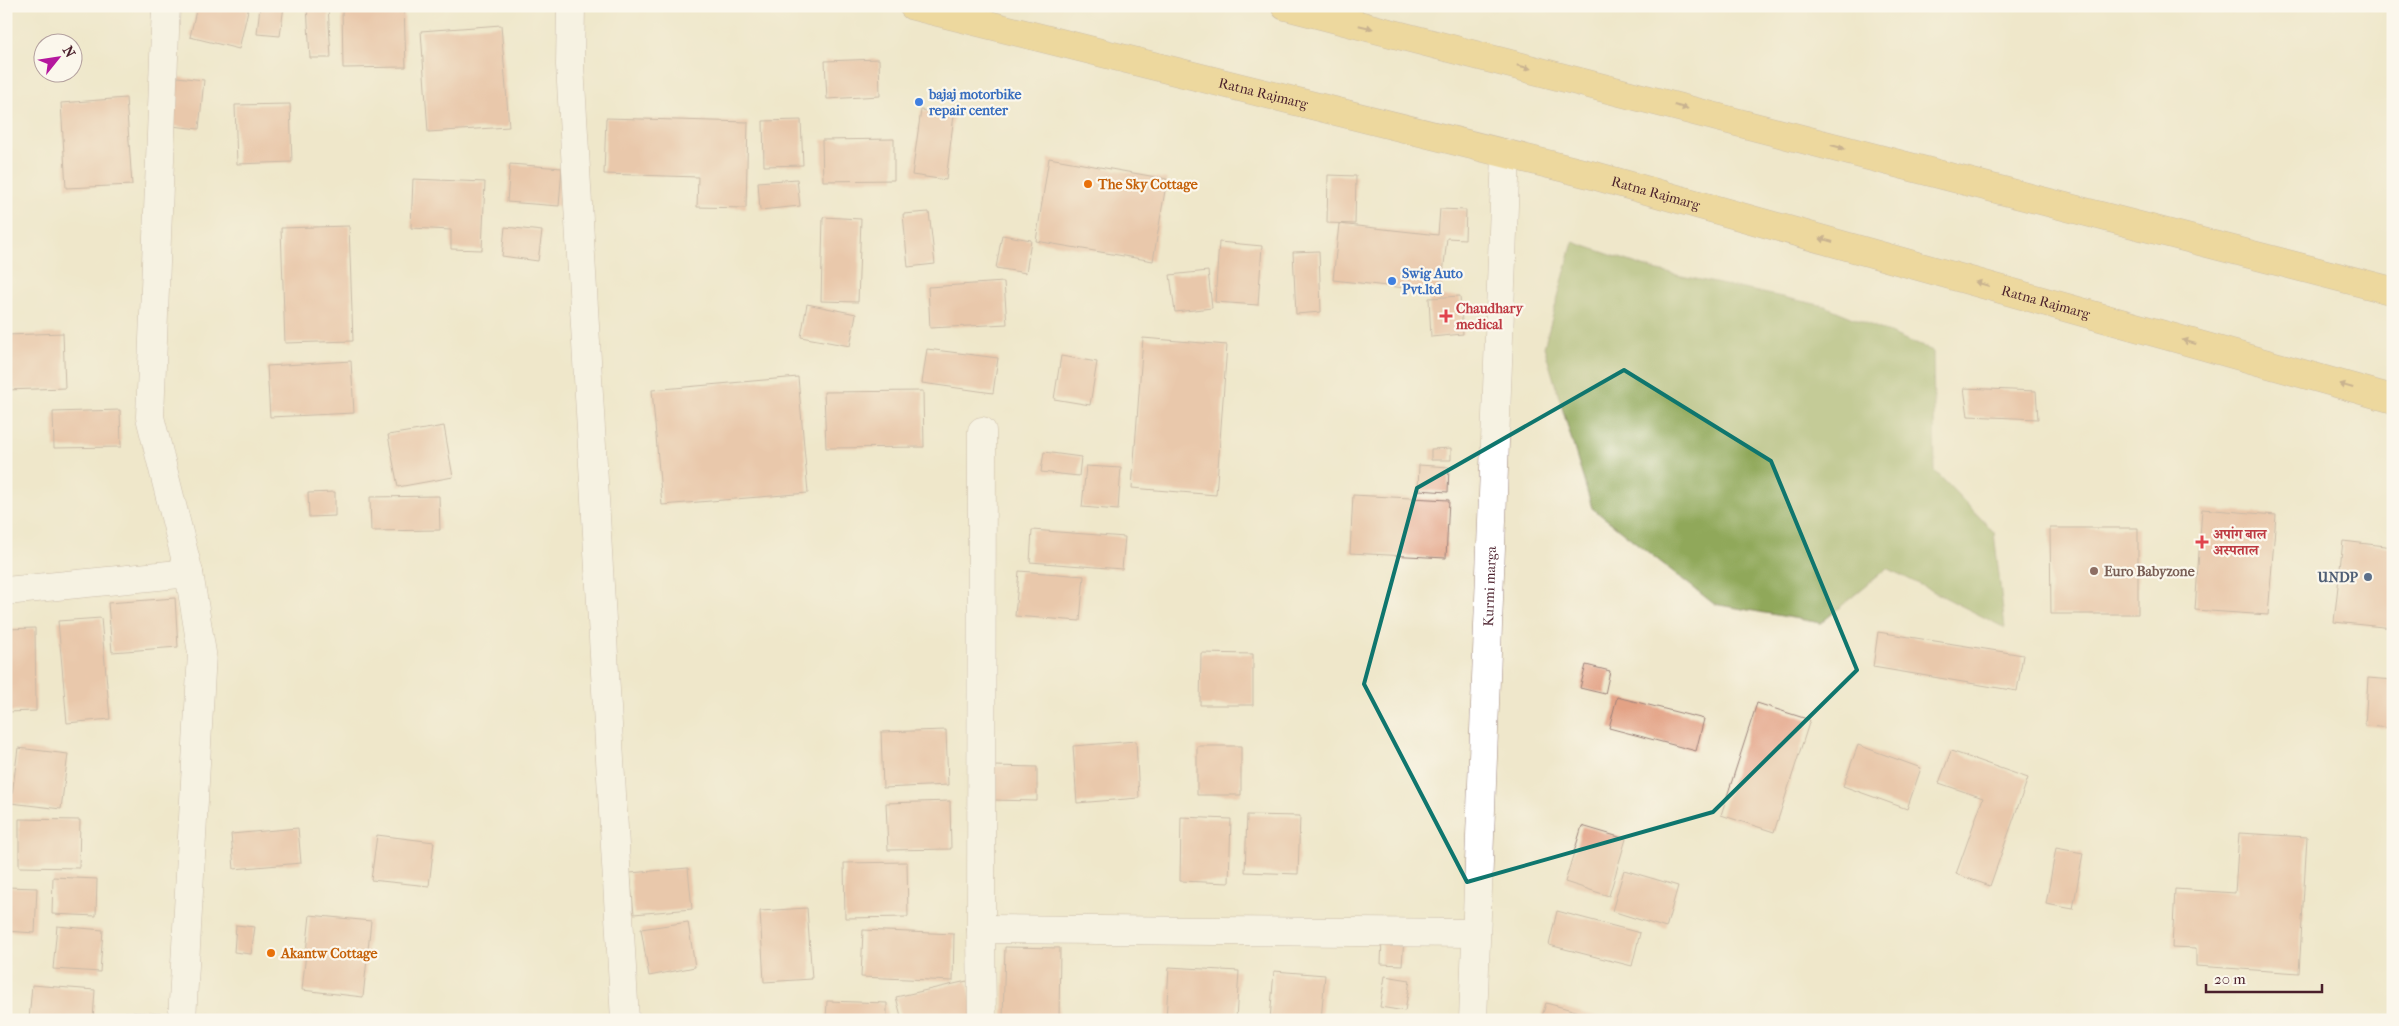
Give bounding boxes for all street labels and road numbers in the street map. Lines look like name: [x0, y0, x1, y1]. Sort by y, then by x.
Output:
street label: Ratna Rajmarg: [1217, 74, 1310, 113]
street label: Ratna Rajmarg: [1609, 172, 1703, 213]
street label: Ratna Rajmarg: [2000, 281, 2093, 323]
street label: Kurmi marga: [1479, 545, 1500, 627]

